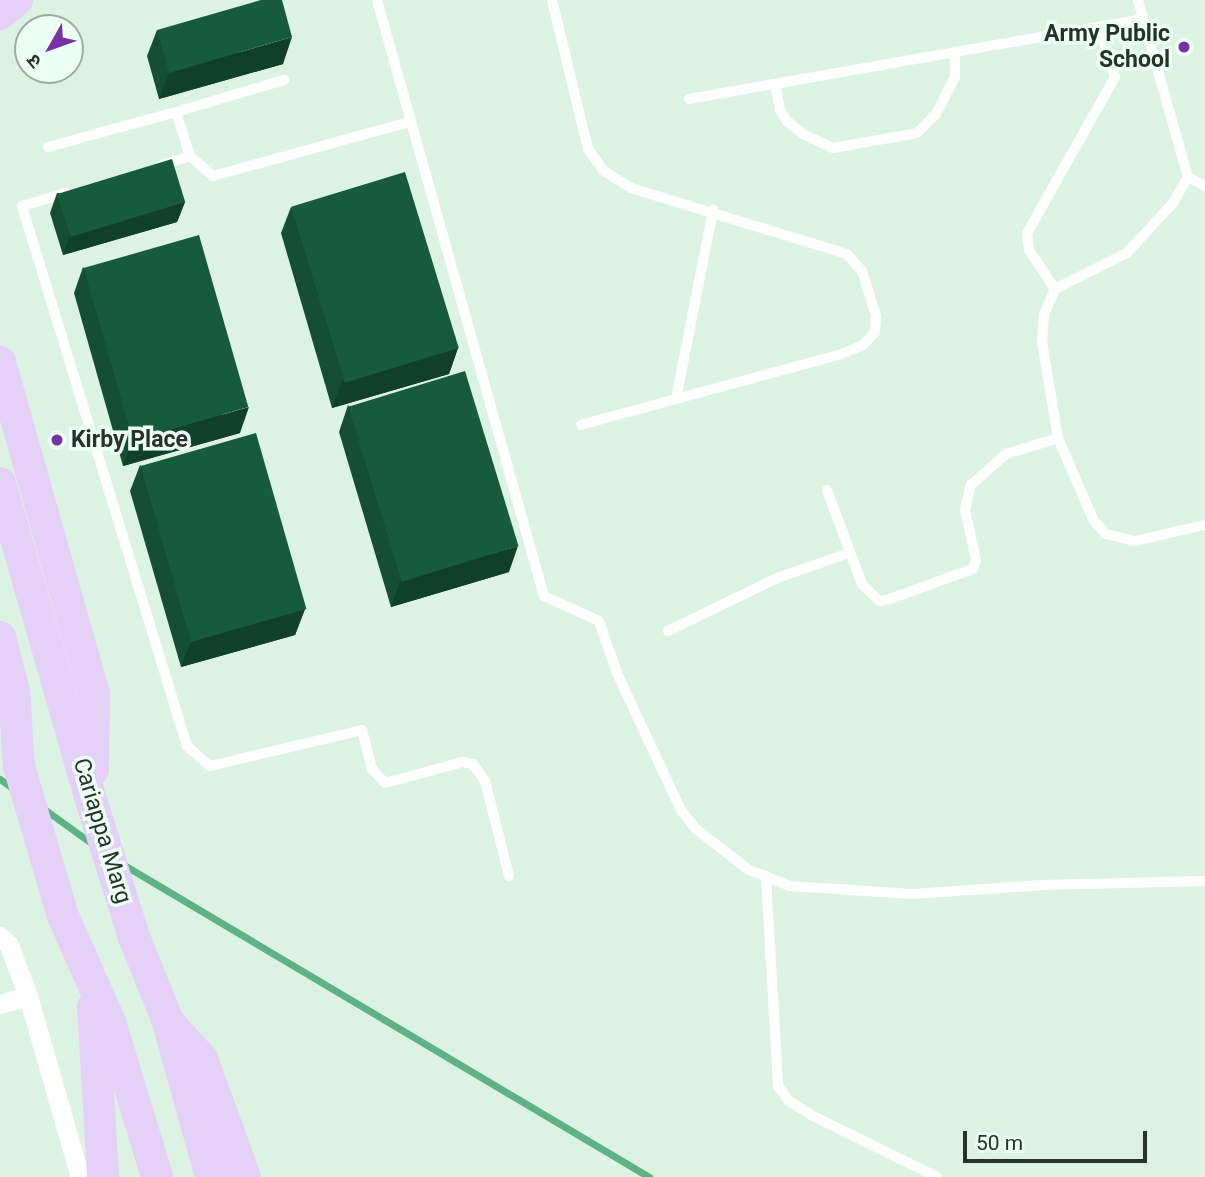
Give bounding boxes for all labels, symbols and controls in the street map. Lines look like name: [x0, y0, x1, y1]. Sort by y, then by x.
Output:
north arrow: [14, 14, 84, 84]
place label: Army Public School: [1044, 20, 1170, 74]
marker: Army Public School: [1176, 39, 1192, 55]
text: उ: [22, 50, 46, 73]
place label: Kirby Place: [71, 426, 188, 454]
marker: Kirby Place: [49, 432, 65, 448]
street label: Cariappa Marg: [67, 755, 137, 907]
scale bar: [967, 1118, 1151, 1162]
text: 50 m: [976, 1131, 1023, 1155]

